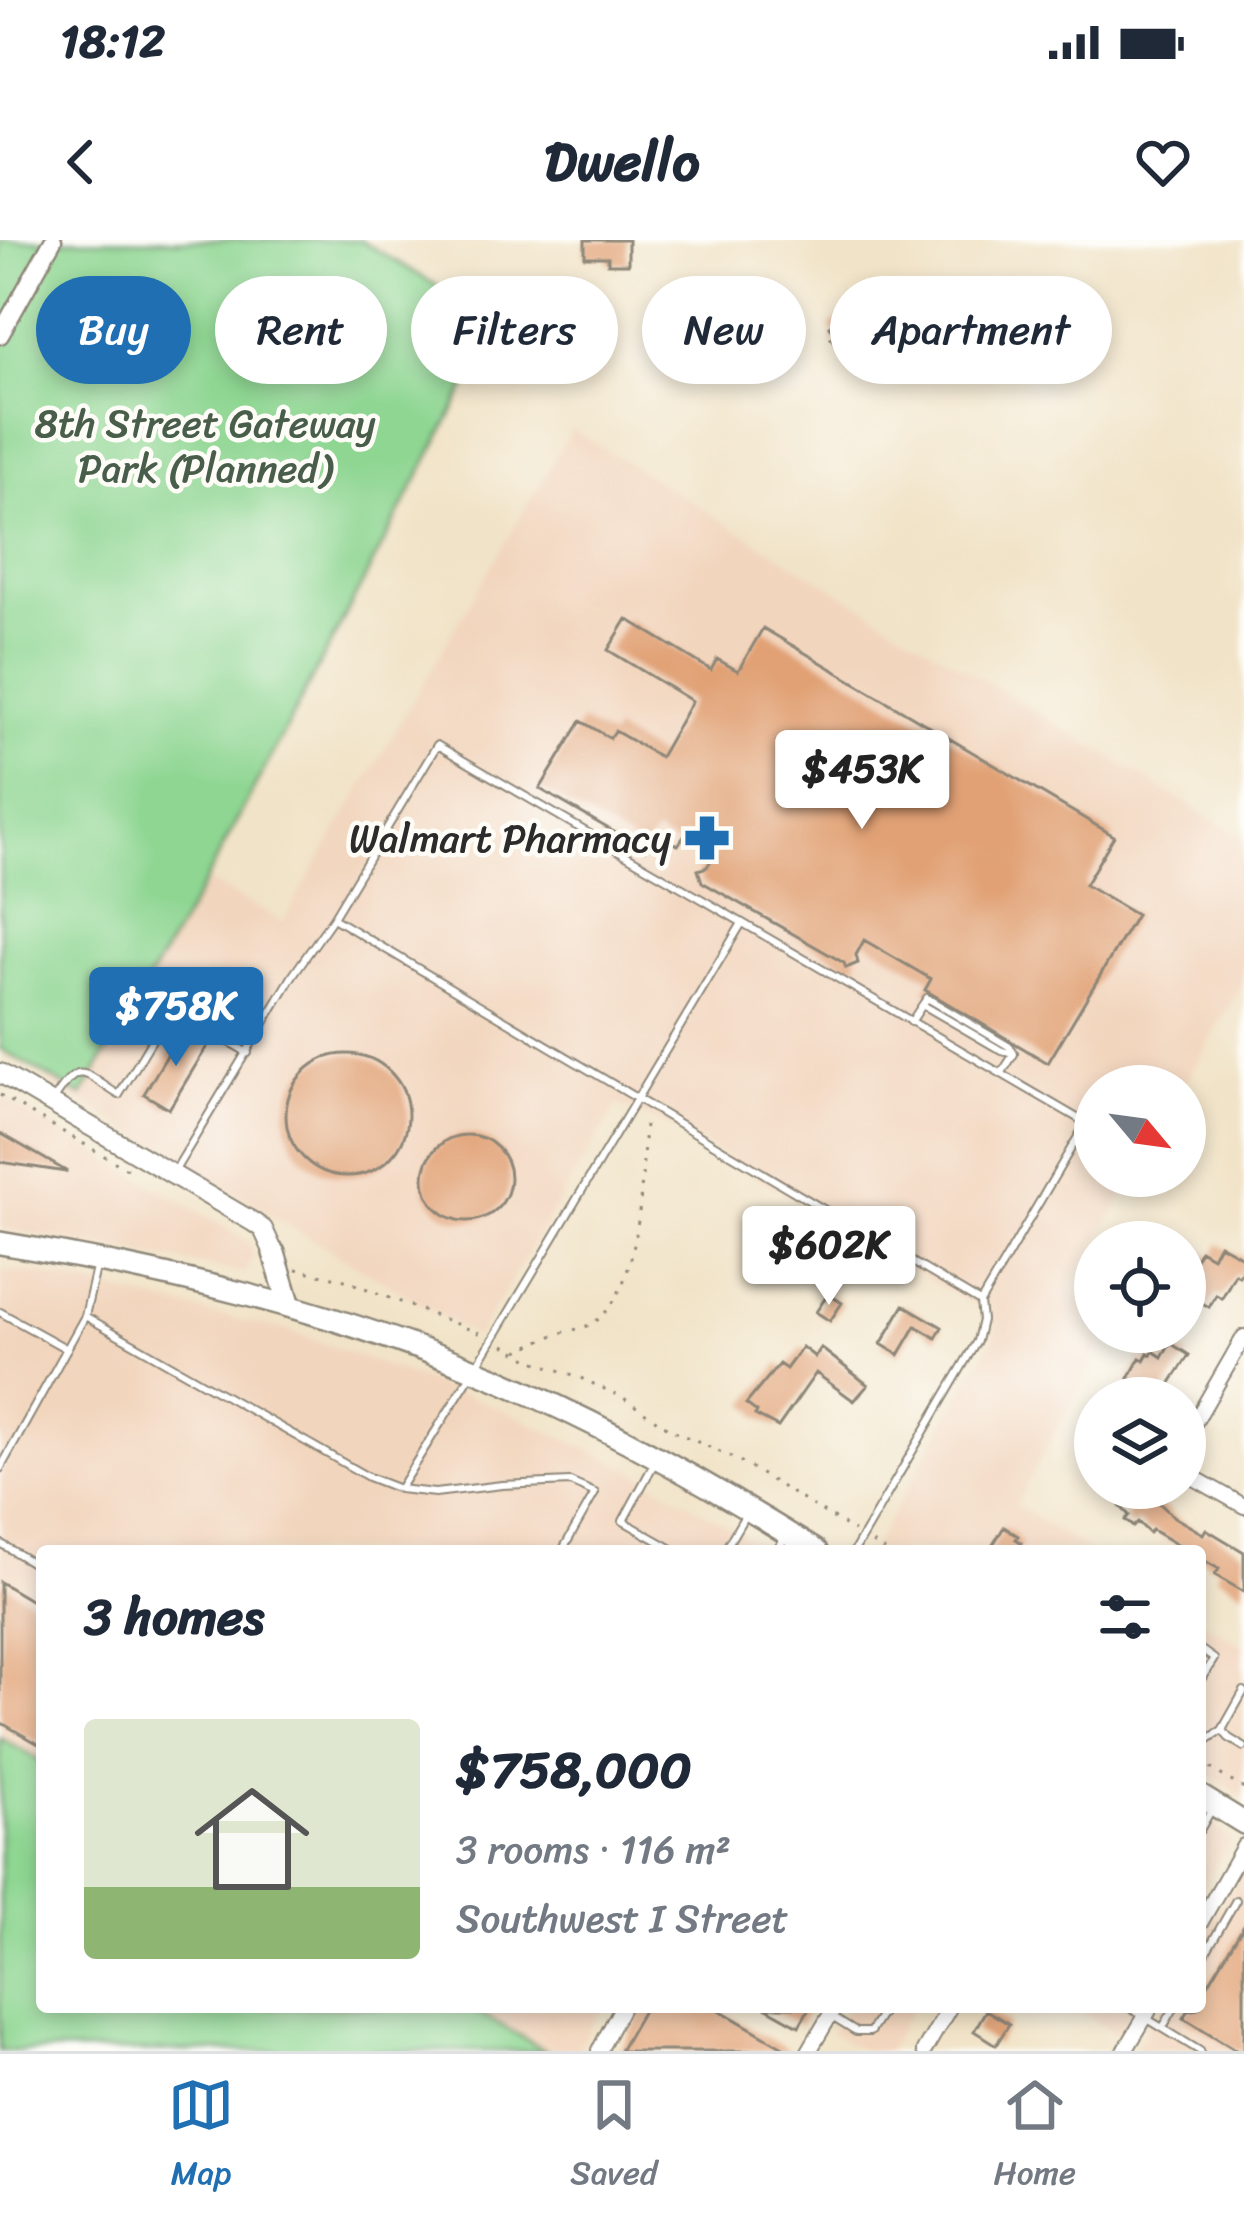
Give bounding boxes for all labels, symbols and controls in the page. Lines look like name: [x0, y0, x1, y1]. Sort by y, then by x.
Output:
text: 18:12: [60, 2, 165, 82]
text: Dwello: [544, 114, 700, 210]
icon: back: [48, 129, 114, 195]
icon: heart: [1130, 129, 1196, 195]
chip: Buy: [36, 276, 191, 384]
chip: Rent: [215, 276, 387, 384]
chip: Filters: [411, 276, 618, 384]
chip: New: [642, 276, 806, 384]
chip: Apartment: [830, 276, 1112, 384]
park label: 8th Street Gateway Park (Planned): [34, 389, 376, 503]
pin: $453K: [778, 730, 946, 832]
text: $453K: [802, 734, 922, 803]
place label: Walmart Pharmacy: [349, 804, 671, 873]
pharmacy icon: Walmart Pharmacy: [682, 813, 732, 863]
pin: $758K: [92, 967, 260, 1069]
text: $758K: [116, 971, 236, 1040]
north arrow: [1074, 1065, 1206, 1197]
map controls: [1074, 1065, 1206, 1509]
pin: $602K: [745, 1206, 913, 1308]
text: $602K: [769, 1210, 889, 1279]
button: locate: [1074, 1221, 1206, 1353]
button: layers: [1074, 1377, 1206, 1509]
text: 3 homes: [84, 1572, 264, 1662]
icon: filters: [1092, 1584, 1158, 1650]
text: $758,000: [456, 1725, 692, 1815]
icon: home: [180, 1767, 324, 1911]
text: 3 rooms · 116 m²: [456, 1815, 731, 1884]
text: Southwest I Street: [456, 1884, 788, 1953]
tab: Map: [168, 2072, 234, 2202]
tab: Saved: [570, 2072, 657, 2202]
tab: Home: [993, 2072, 1076, 2202]

